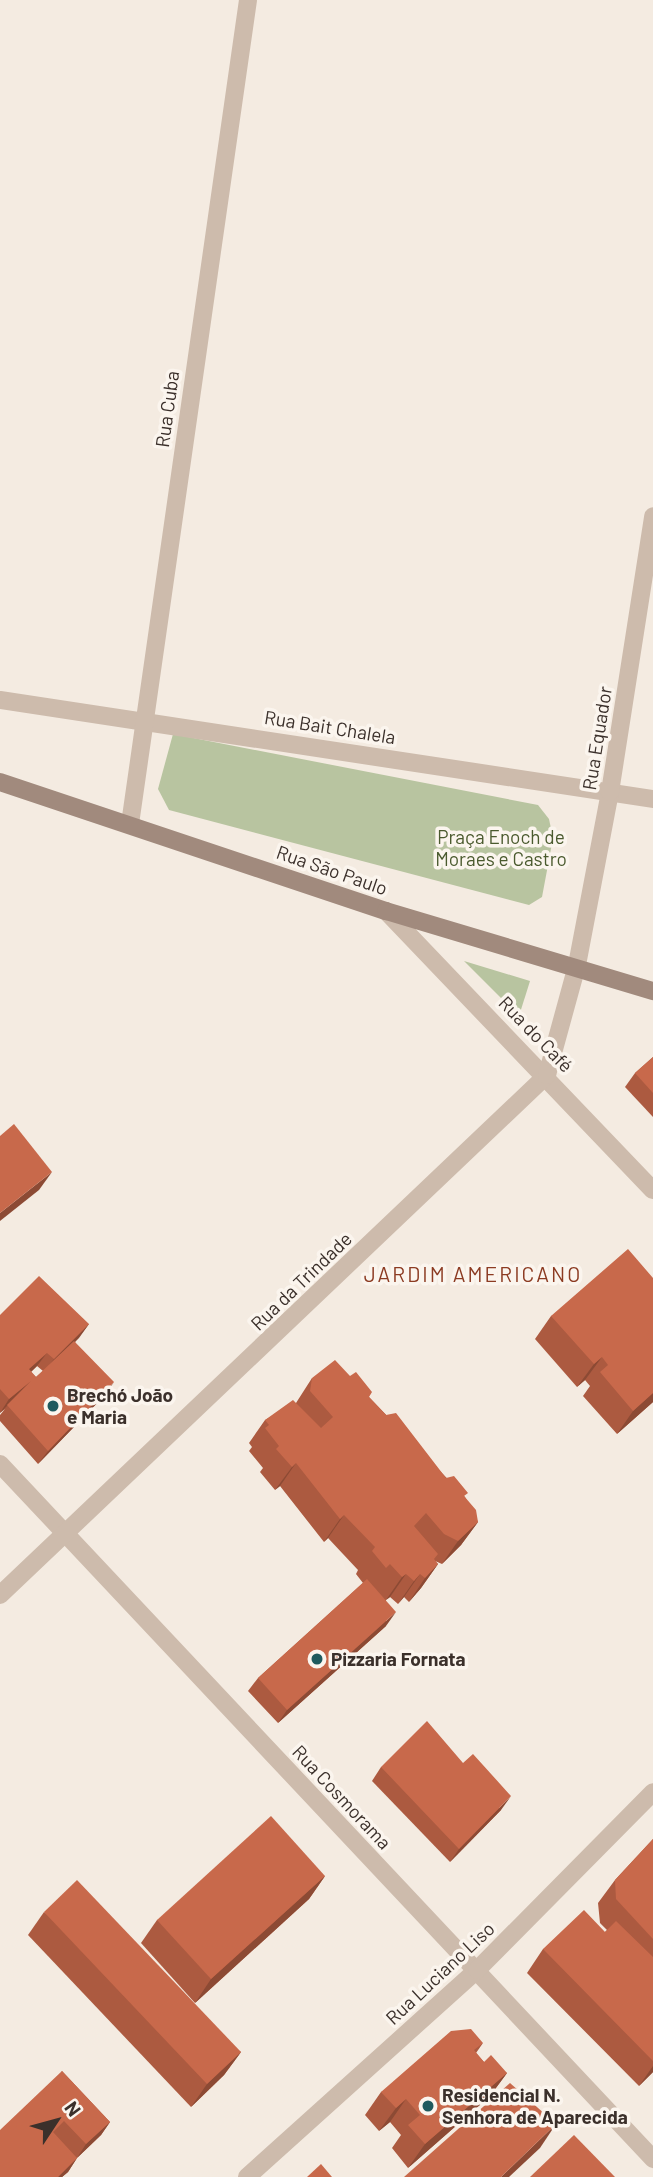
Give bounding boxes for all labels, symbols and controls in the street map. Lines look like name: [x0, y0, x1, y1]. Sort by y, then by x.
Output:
street label: Rua Cuba: [150, 369, 184, 449]
street label: Rua Equador: [578, 684, 616, 792]
street label: Rua Bait Chalela: [263, 705, 397, 749]
park label: Praça Enoch de Moraes e Castro: [435, 826, 567, 870]
street label: Rua São Paulo: [273, 840, 391, 900]
street label: Rua do Café: [494, 991, 578, 1077]
street label: Rua da Trindade: [246, 1227, 356, 1335]
district label: JARDIM AMERICANO: [366, 1261, 580, 1287]
place label: Brechó João e Maria: [67, 1384, 173, 1428]
marker: Brechó João e Maria: [45, 1398, 61, 1414]
place label: Pizzaria Fornata: [331, 1648, 466, 1670]
marker: Pizzaria Fornata: [309, 1651, 325, 1667]
street label: Rua Cosmorama: [288, 1740, 396, 1854]
street label: Rua Luciano Liso: [381, 1917, 499, 2029]
place label: Residencial N. Senhora de Aparecida: [442, 2084, 628, 2128]
north arrow: [21, 2086, 91, 2156]
text: N: [60, 2096, 86, 2120]
marker: Residencial N. Senhora de Aparecida: [420, 2098, 436, 2114]

